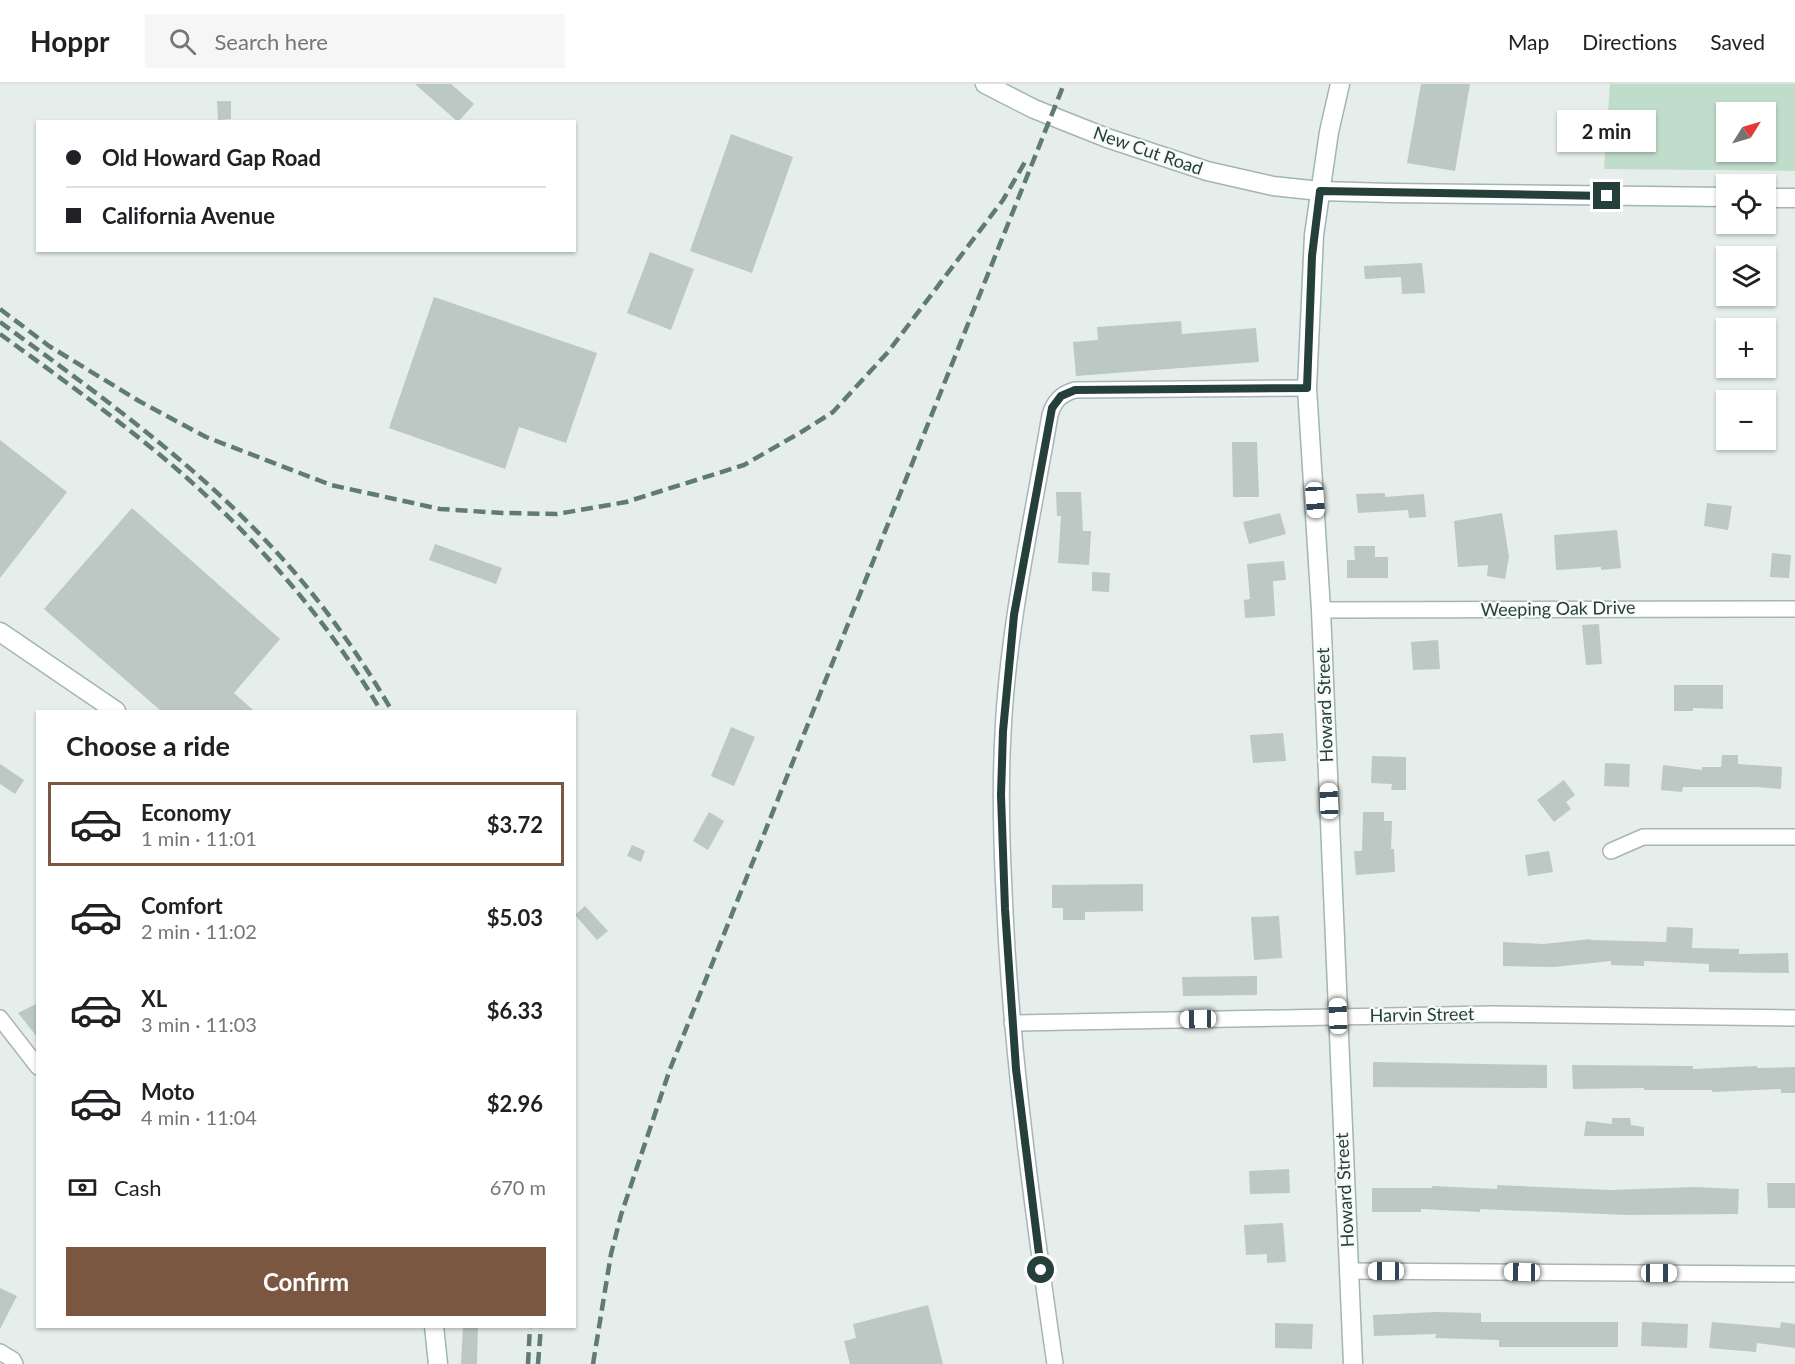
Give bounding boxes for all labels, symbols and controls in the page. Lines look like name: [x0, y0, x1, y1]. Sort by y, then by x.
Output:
search box: [145, 14, 565, 68]
text: Hoppr: [30, 24, 109, 58]
icon: search: [166, 25, 199, 58]
text: Search here: [214, 28, 328, 55]
text: Map: [1508, 29, 1549, 54]
text: Directions: [1582, 29, 1677, 54]
text: Saved: [1710, 29, 1765, 54]
north arrow: [1716, 102, 1776, 162]
map controls: [1716, 102, 1776, 450]
callout: 2 min: [1558, 109, 1656, 151]
text: 2 min: [1582, 119, 1631, 143]
street label: New Cut Road: [1091, 121, 1206, 179]
text: Old Howard Gap Road: [102, 144, 321, 171]
button: locate: [1716, 174, 1776, 234]
route end: [1593, 182, 1620, 209]
text: California Avenue: [102, 202, 275, 229]
button: layers: [1716, 246, 1776, 306]
button: +: [1716, 318, 1776, 378]
button: −: [1716, 390, 1776, 450]
car: [1305, 481, 1325, 519]
street label: Weeping Oak Drive: [1480, 596, 1636, 620]
street label: Howard Street: [1311, 647, 1337, 763]
text: Choose a ride: [66, 729, 230, 762]
car: [1319, 783, 1339, 819]
icon: car: [69, 797, 123, 851]
text: Economy: [141, 799, 231, 826]
text: $3.72: [487, 811, 543, 838]
text: 1 min · 11:01: [141, 826, 257, 850]
icon: car: [69, 890, 123, 944]
text: Comfort: [141, 892, 223, 919]
text: $5.03: [487, 904, 543, 931]
text: 2 min · 11:02: [141, 919, 257, 943]
icon: car: [69, 983, 123, 1037]
text: XL: [141, 985, 167, 1012]
text: $6.33: [487, 997, 543, 1024]
car: [1328, 998, 1348, 1034]
street label: Harvin Street: [1369, 1002, 1475, 1026]
car: [1180, 1010, 1216, 1028]
text: 3 min · 11:03: [141, 1012, 257, 1036]
icon: car: [69, 1076, 123, 1130]
text: Moto: [141, 1078, 195, 1105]
text: $2.96: [487, 1090, 543, 1117]
text: 4 min · 11:04: [141, 1105, 257, 1129]
street label: Howard Street: [1330, 1132, 1358, 1248]
icon: cash: [66, 1171, 99, 1204]
text: Cash: [114, 1174, 161, 1201]
text: 670 m: [490, 1175, 546, 1199]
button: Confirm: [66, 1247, 546, 1316]
route start: [1027, 1256, 1054, 1283]
car: [1368, 1262, 1404, 1280]
car: [1504, 1263, 1540, 1281]
car: [1641, 1264, 1677, 1282]

